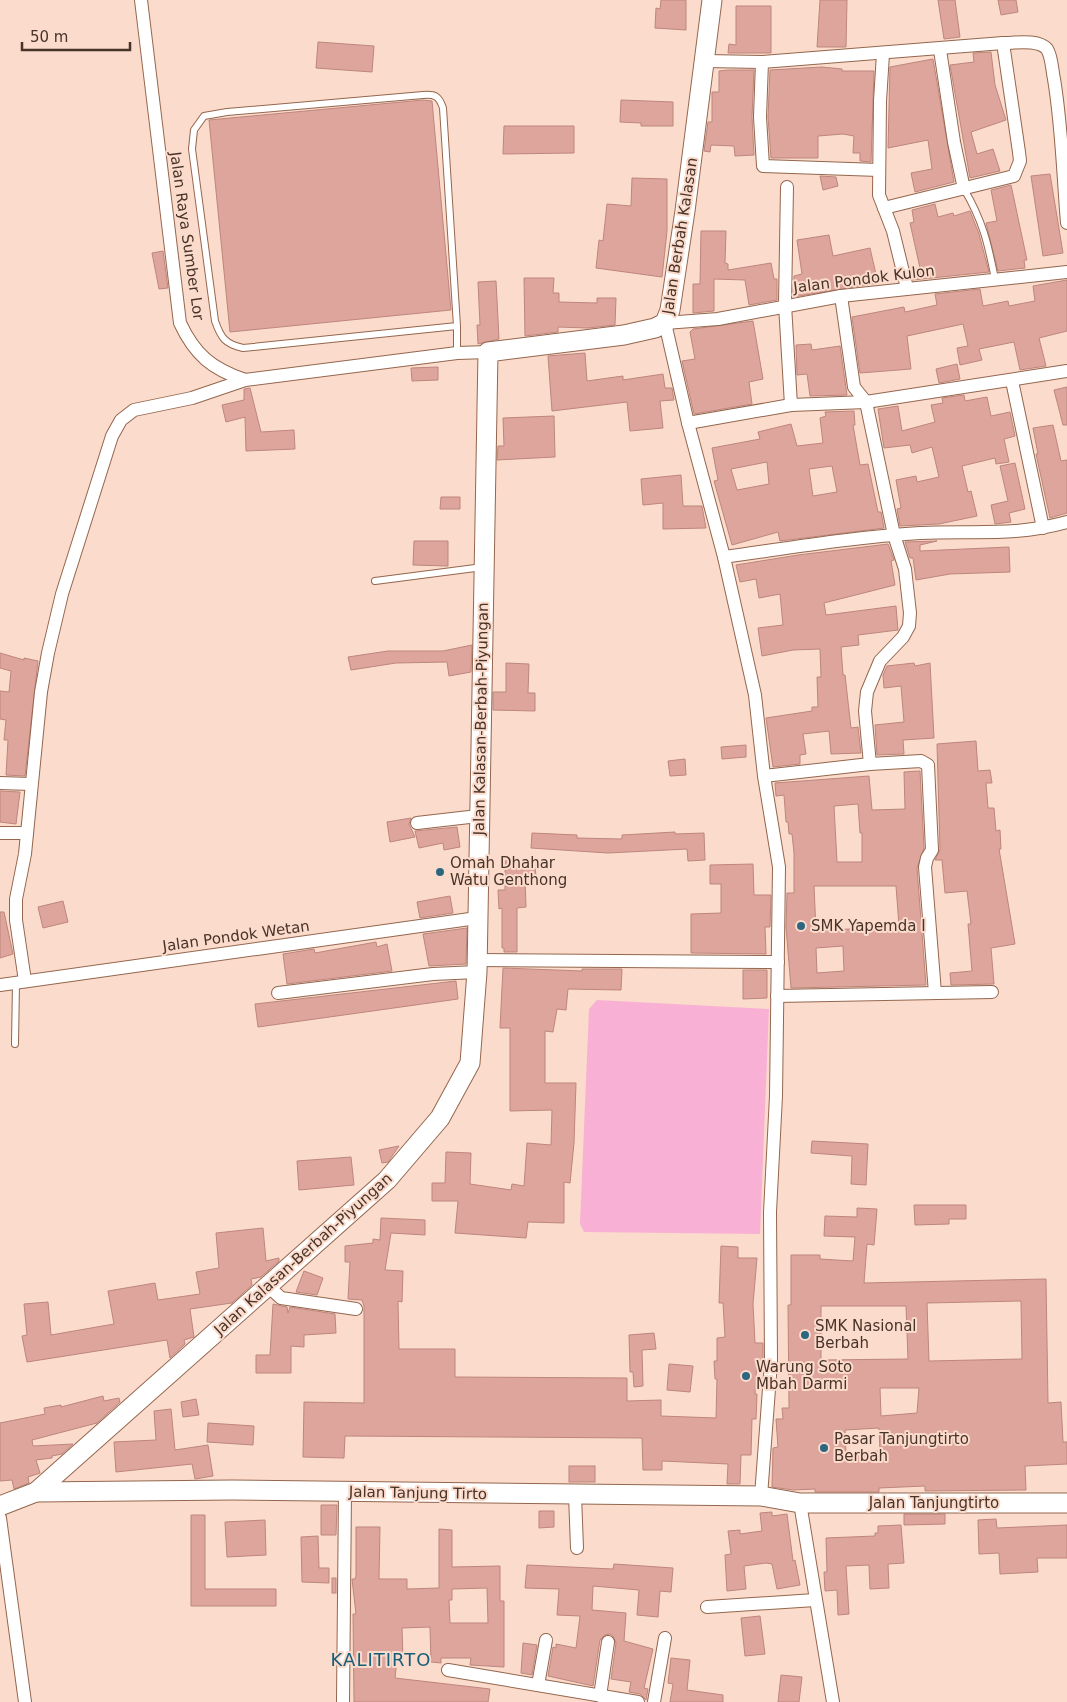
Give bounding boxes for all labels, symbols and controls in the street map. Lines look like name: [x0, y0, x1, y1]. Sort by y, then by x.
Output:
scale bar: [22, 20, 130, 52]
text: 50 m: [30, 28, 68, 46]
street label: Jalan Raya Sumber Lor: [166, 150, 208, 322]
street label: Jalan Berbah Kalasan: [659, 156, 701, 317]
street label: Jalan Pondok Kulon: [791, 261, 936, 297]
street label: Jalan Kalasan-Berbah-Piyungan: [470, 602, 492, 837]
place label: Omah Dhahar Watu Genthong: [450, 854, 567, 889]
marker: Omah Dhahar Watu Genthong: [434, 866, 446, 878]
street label: Jalan Pondok Wetan: [160, 917, 311, 955]
place label: SMK Yapemda I: [811, 917, 926, 935]
marker: SMK Yapemda I: [795, 920, 807, 932]
street label: Jalan Kalasan-Berbah-Piyungan: [210, 1169, 396, 1339]
place label: SMK Nasional Berbah: [815, 1317, 917, 1352]
marker: SMK Nasional Berbah: [799, 1329, 811, 1341]
place label: Warung Soto Mbah Darmi: [756, 1358, 852, 1393]
marker: Warung Soto Mbah Darmi: [740, 1370, 752, 1382]
place label: Pasar Tanjungtirto Berbah: [834, 1430, 969, 1465]
marker: Pasar Tanjungtirto Berbah: [818, 1442, 830, 1454]
street label: Jalan Tanjung Tirto: [348, 1483, 487, 1503]
street label: Jalan Tanjungtirto: [868, 1494, 999, 1512]
district label: KALITIRTO: [331, 1649, 431, 1670]

